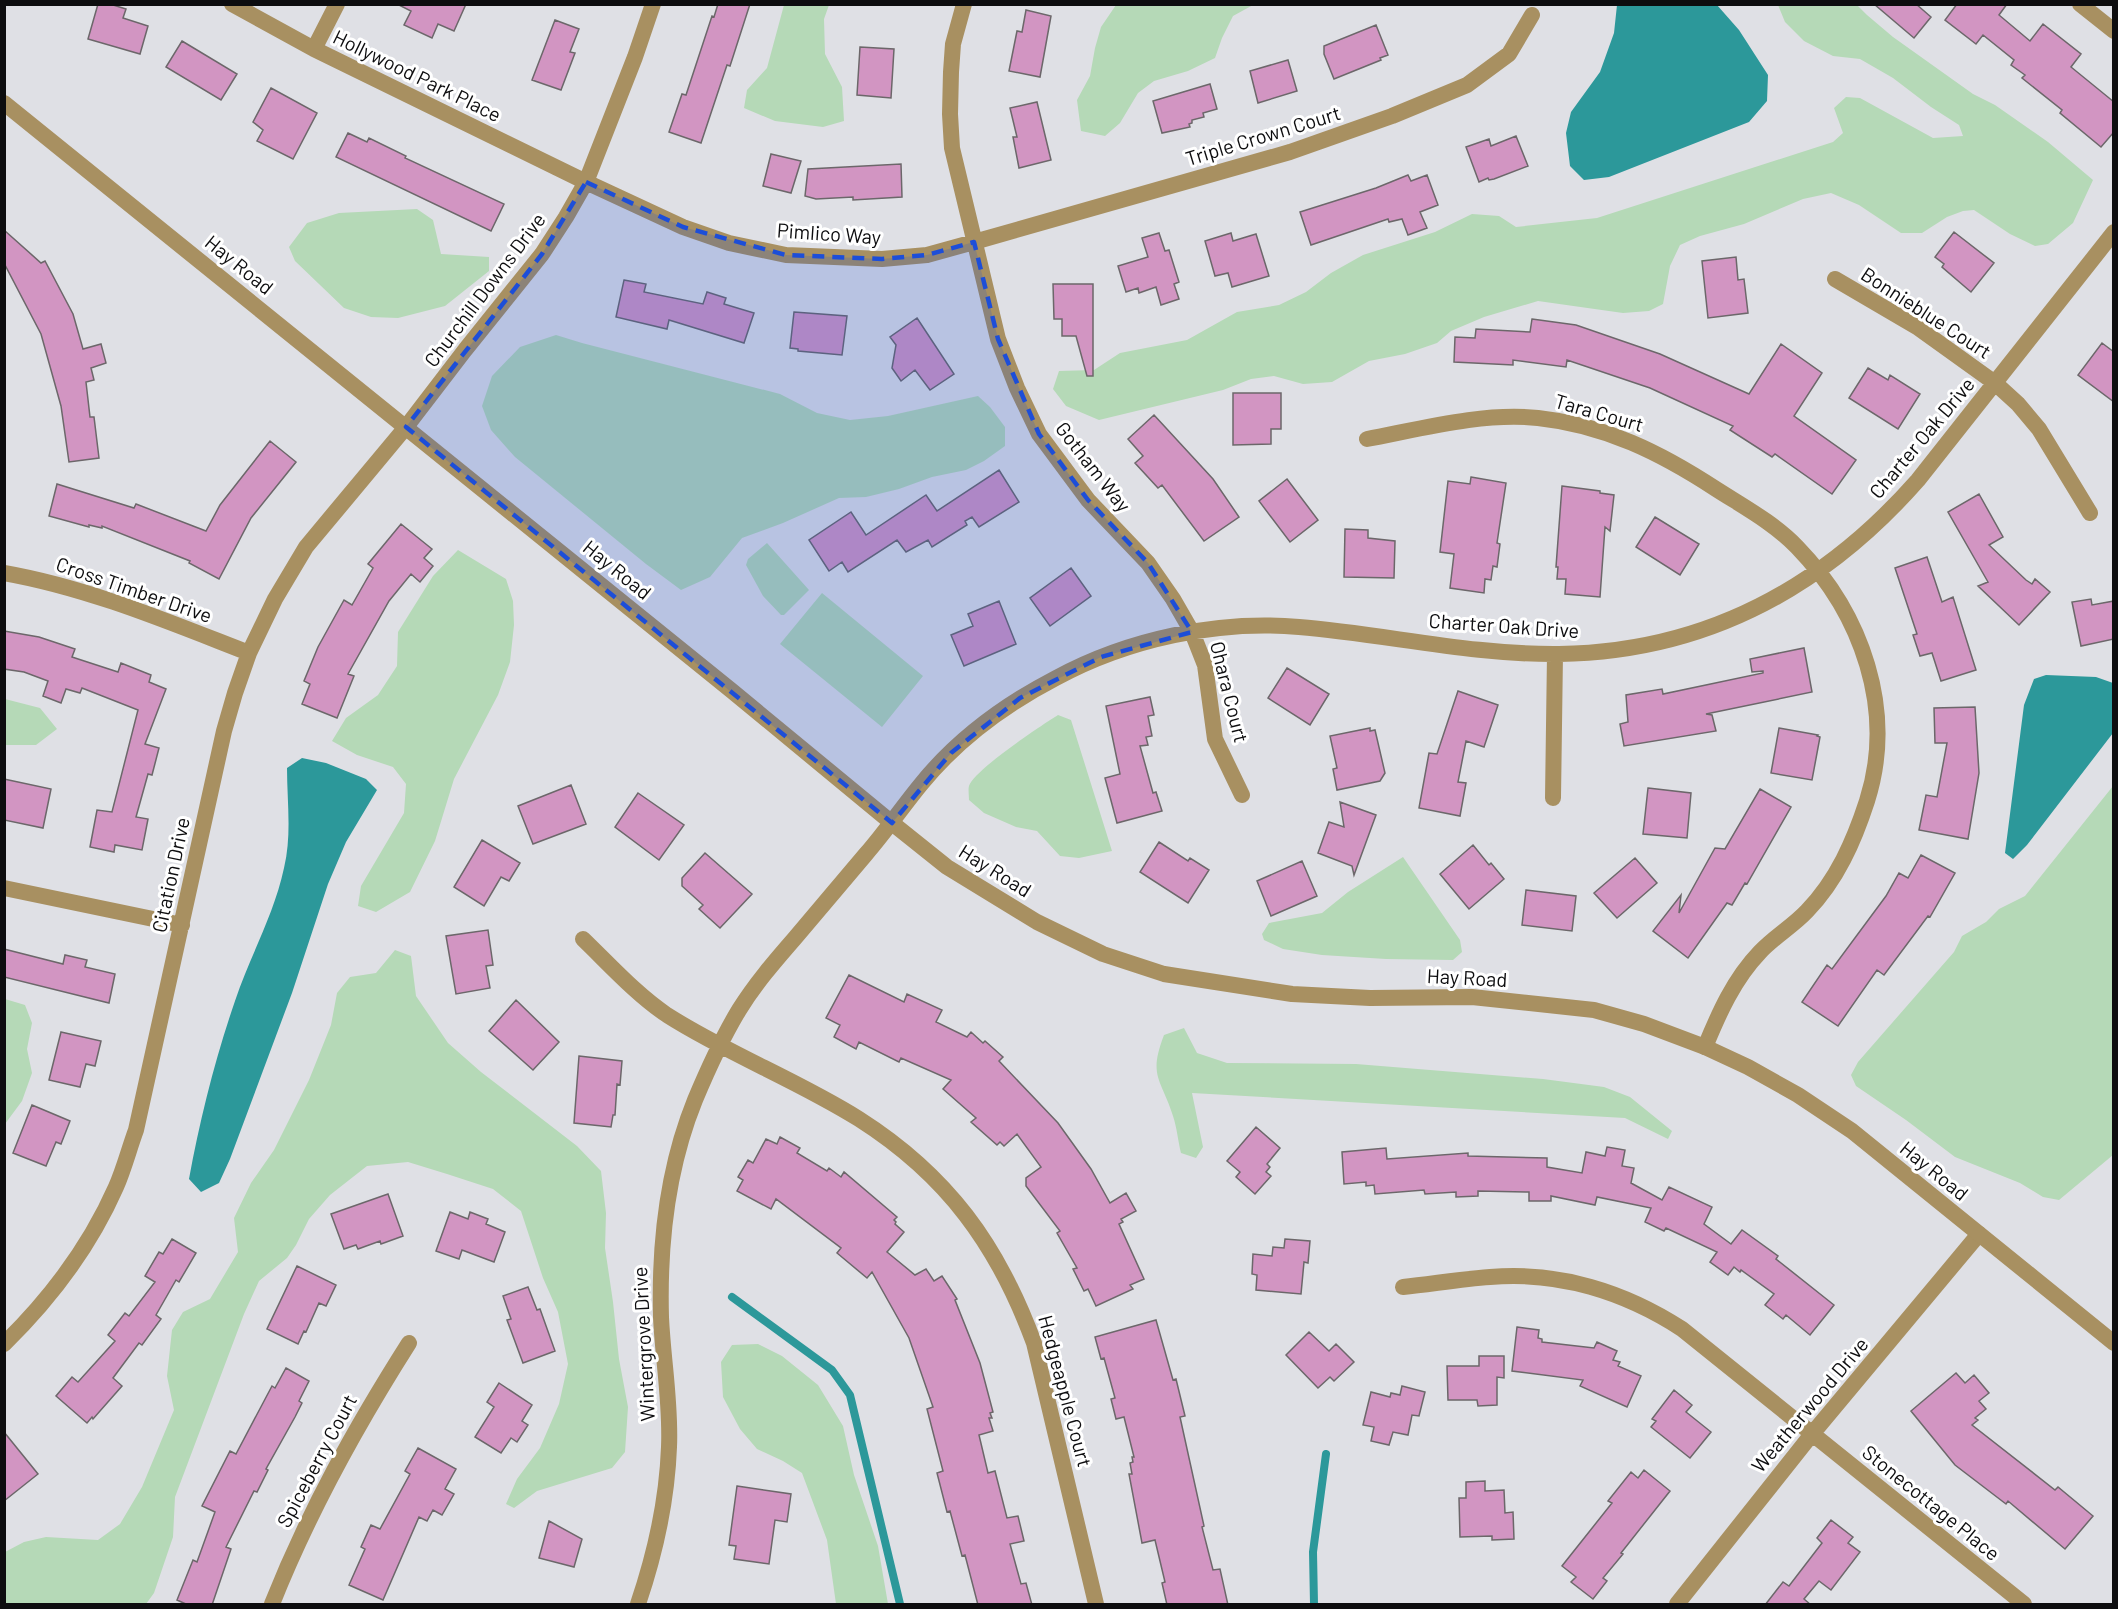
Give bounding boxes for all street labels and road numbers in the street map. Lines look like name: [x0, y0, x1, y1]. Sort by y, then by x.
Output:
street label: Hollywood Park Place: [329, 24, 505, 126]
street label: Triple Crown Court: [1182, 100, 1343, 170]
street label: Churchill Downs Drive: [418, 208, 550, 371]
street label: Pimlico Way: [776, 217, 882, 249]
street label: Hay Road: [201, 230, 279, 299]
street label: Bonnieblue Court: [1857, 261, 1996, 363]
street label: Charter Oak Drive: [1864, 372, 1979, 503]
street label: Tara Court: [1552, 388, 1646, 436]
street label: Gotham Way: [1051, 417, 1136, 516]
street label: Hay Road: [579, 535, 657, 604]
street label: Cross Timber Drive: [53, 551, 215, 627]
street label: Charter Oak Drive: [1428, 608, 1580, 642]
street label: Ohara Court: [1206, 639, 1254, 745]
street label: Citation Drive: [146, 815, 194, 935]
street label: Hay Road: [955, 839, 1036, 902]
street label: Hay Road: [1426, 963, 1508, 991]
street label: Hay Road: [1896, 1136, 1974, 1205]
street label: Wintergrove Drive: [627, 1266, 659, 1422]
street label: Hedgeapple Court: [1034, 1312, 1098, 1469]
street label: Weatherwood Drive: [1746, 1332, 1873, 1477]
street label: Spiceberry Court: [271, 1390, 361, 1531]
street label: Stonecottage Place: [1858, 1439, 2005, 1565]

